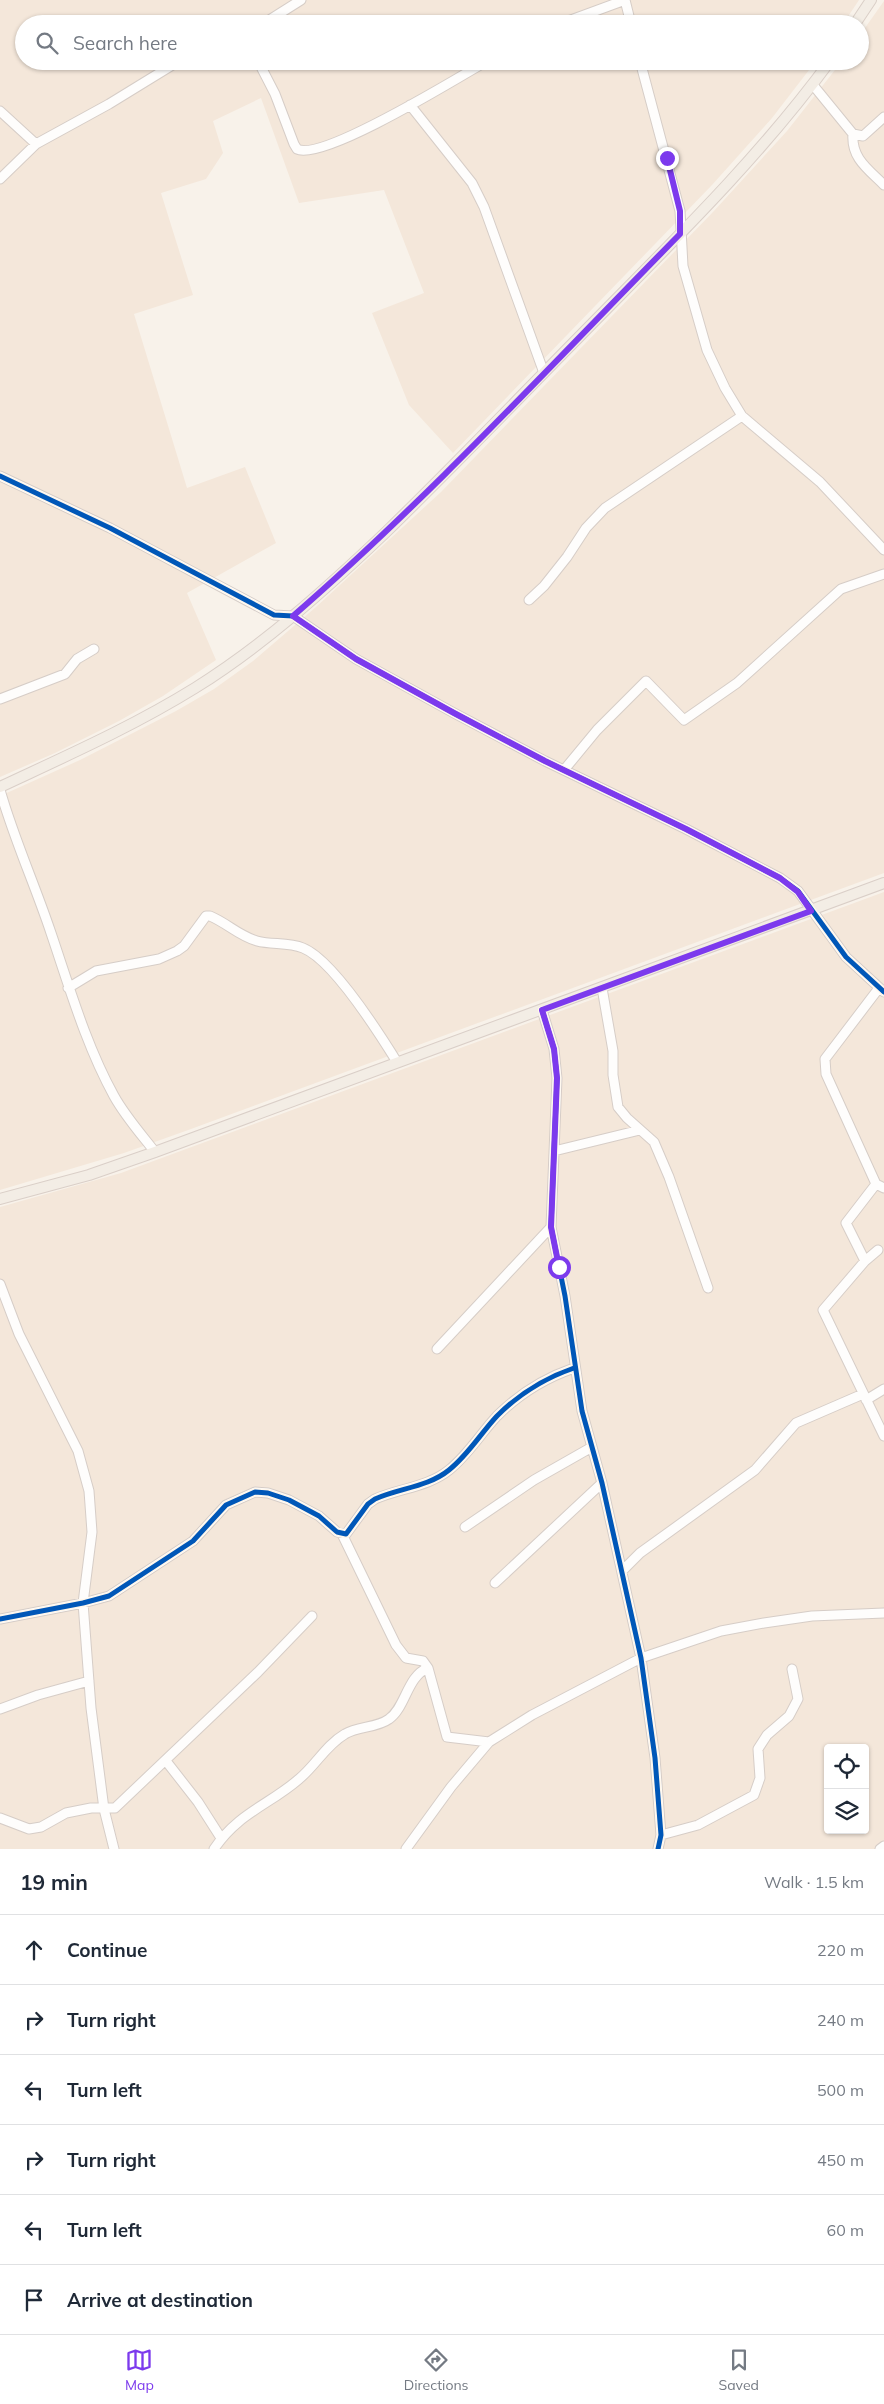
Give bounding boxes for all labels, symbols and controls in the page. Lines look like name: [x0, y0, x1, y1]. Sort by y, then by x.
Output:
search box: [15, 15, 869, 70]
icon: search: [33, 29, 61, 57]
text: Search here: [73, 31, 177, 55]
route end: [656, 147, 679, 170]
route start: [548, 1256, 571, 1279]
map controls: [824, 1744, 869, 1834]
button: locate: [824, 1744, 869, 1789]
button: layers: [824, 1789, 869, 1834]
text: 19 min: [20, 1869, 88, 1895]
text: Walk · 1.5 km: [764, 1872, 864, 1892]
icon: ahead: [20, 1936, 48, 1964]
text: Continue: [67, 1938, 147, 1962]
text: 220 m: [817, 1940, 864, 1960]
icon: right: [20, 2006, 48, 2034]
text: Turn right: [67, 2008, 156, 2032]
text: 240 m: [817, 2010, 864, 2030]
icon: left: [20, 2076, 48, 2104]
text: Turn left: [67, 2078, 142, 2102]
text: 500 m: [817, 2080, 864, 2100]
icon: right: [20, 2146, 48, 2174]
text: Turn right: [67, 2148, 156, 2172]
text: 450 m: [817, 2150, 864, 2170]
icon: left: [20, 2216, 48, 2244]
text: Turn left: [67, 2218, 142, 2242]
text: 60 m: [827, 2220, 864, 2240]
icon: arrive: [20, 2286, 48, 2314]
text: Arrive at destination: [67, 2288, 253, 2312]
tab: Map: [125, 2346, 154, 2394]
tab: Directions: [404, 2346, 469, 2394]
tab: Saved: [719, 2346, 759, 2394]

